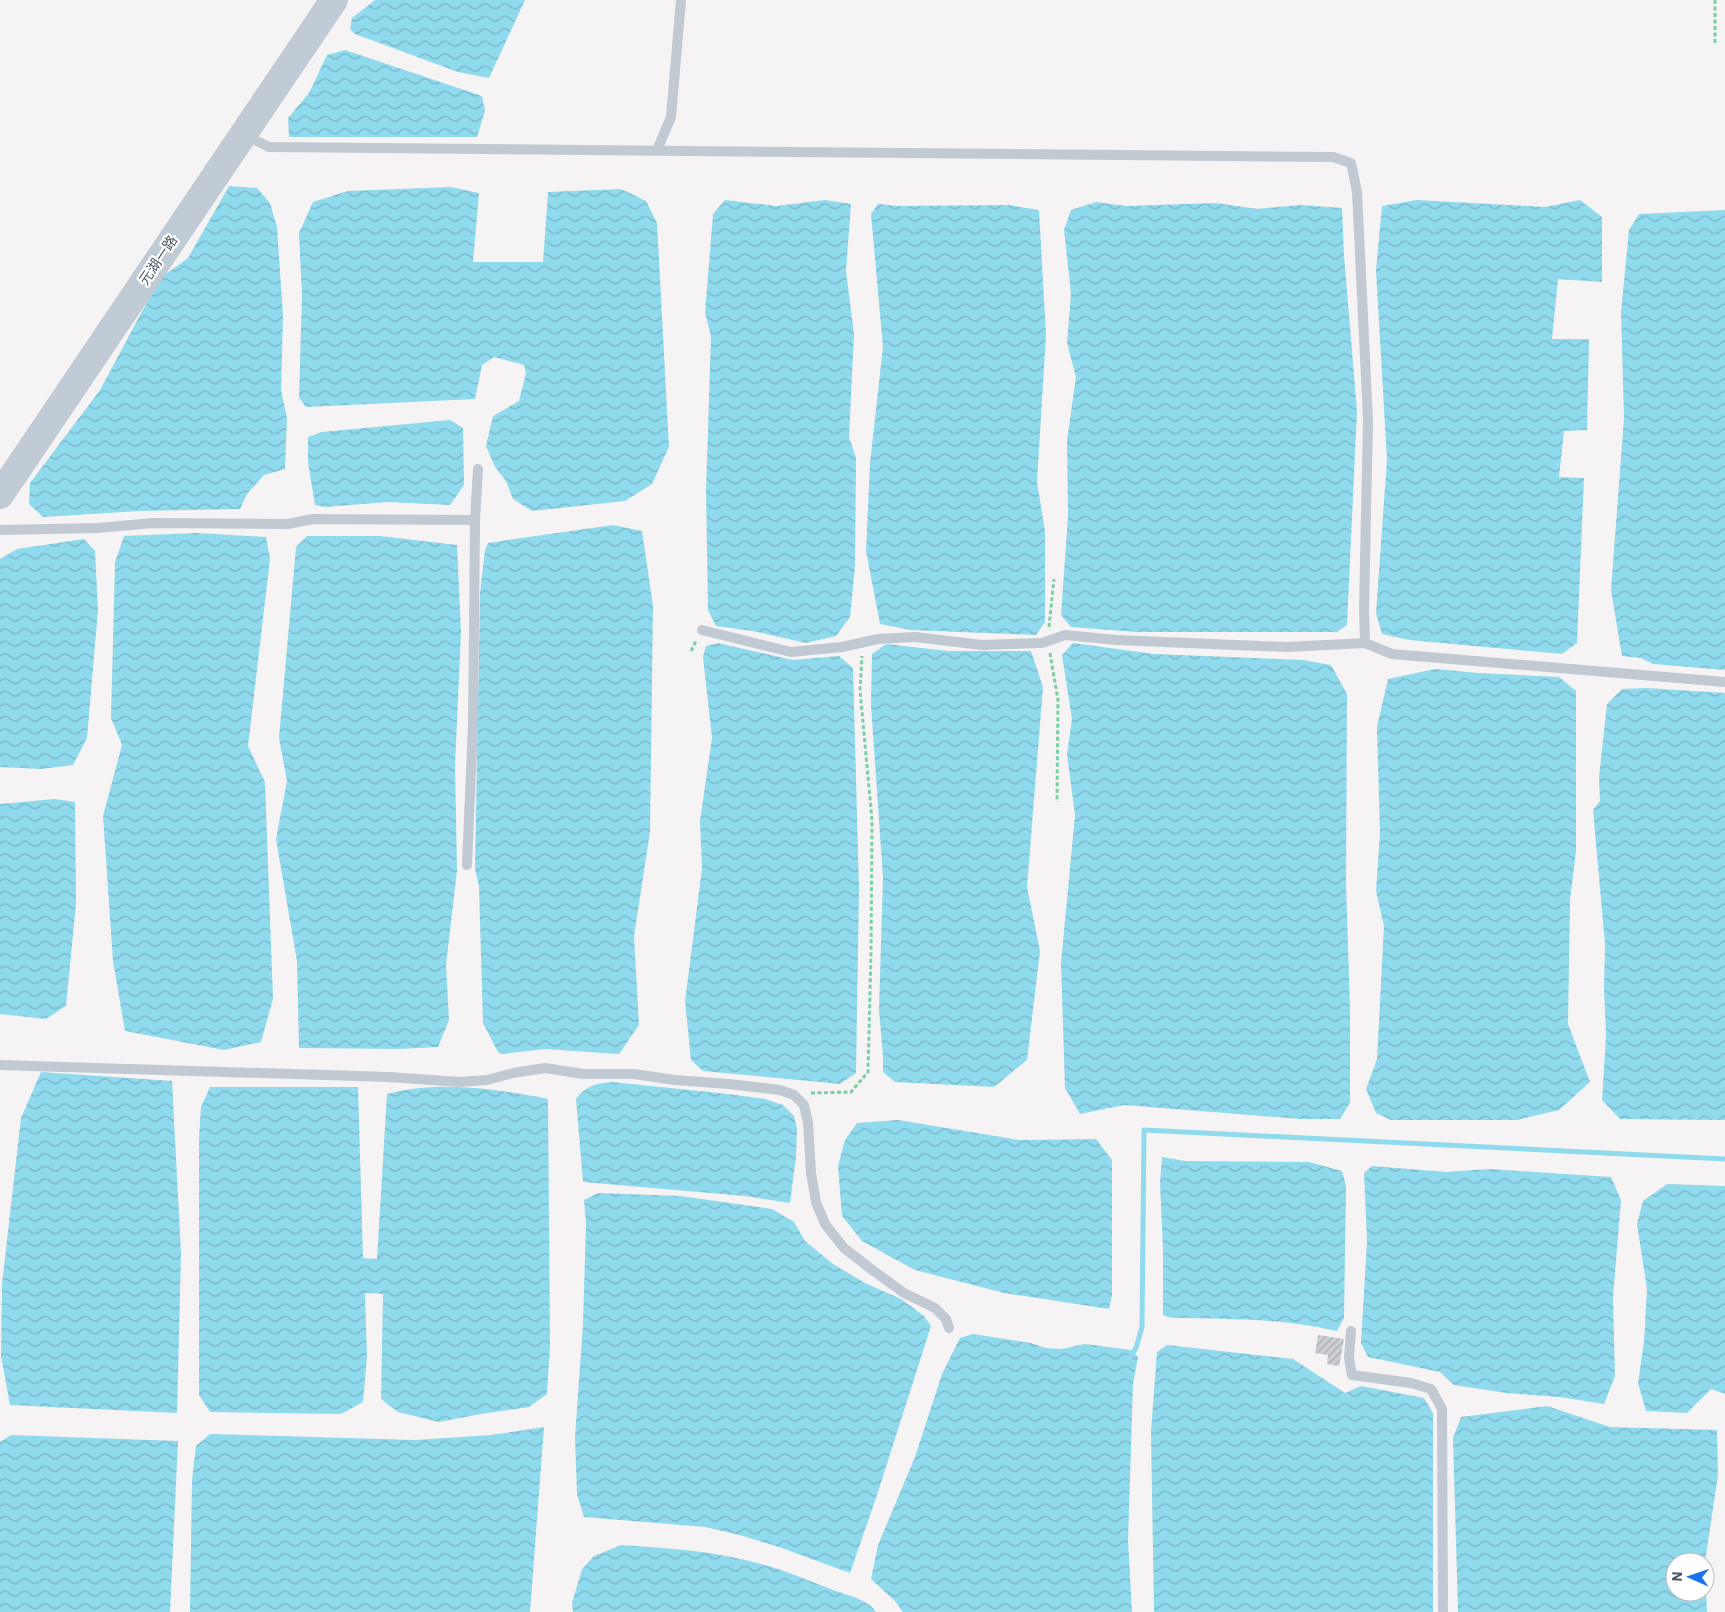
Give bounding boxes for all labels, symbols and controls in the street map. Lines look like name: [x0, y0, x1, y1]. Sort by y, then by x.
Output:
street label: 元湖一路: [135, 232, 181, 288]
north arrow: [1665, 1552, 1715, 1602]
text: N: [1668, 1571, 1686, 1582]

